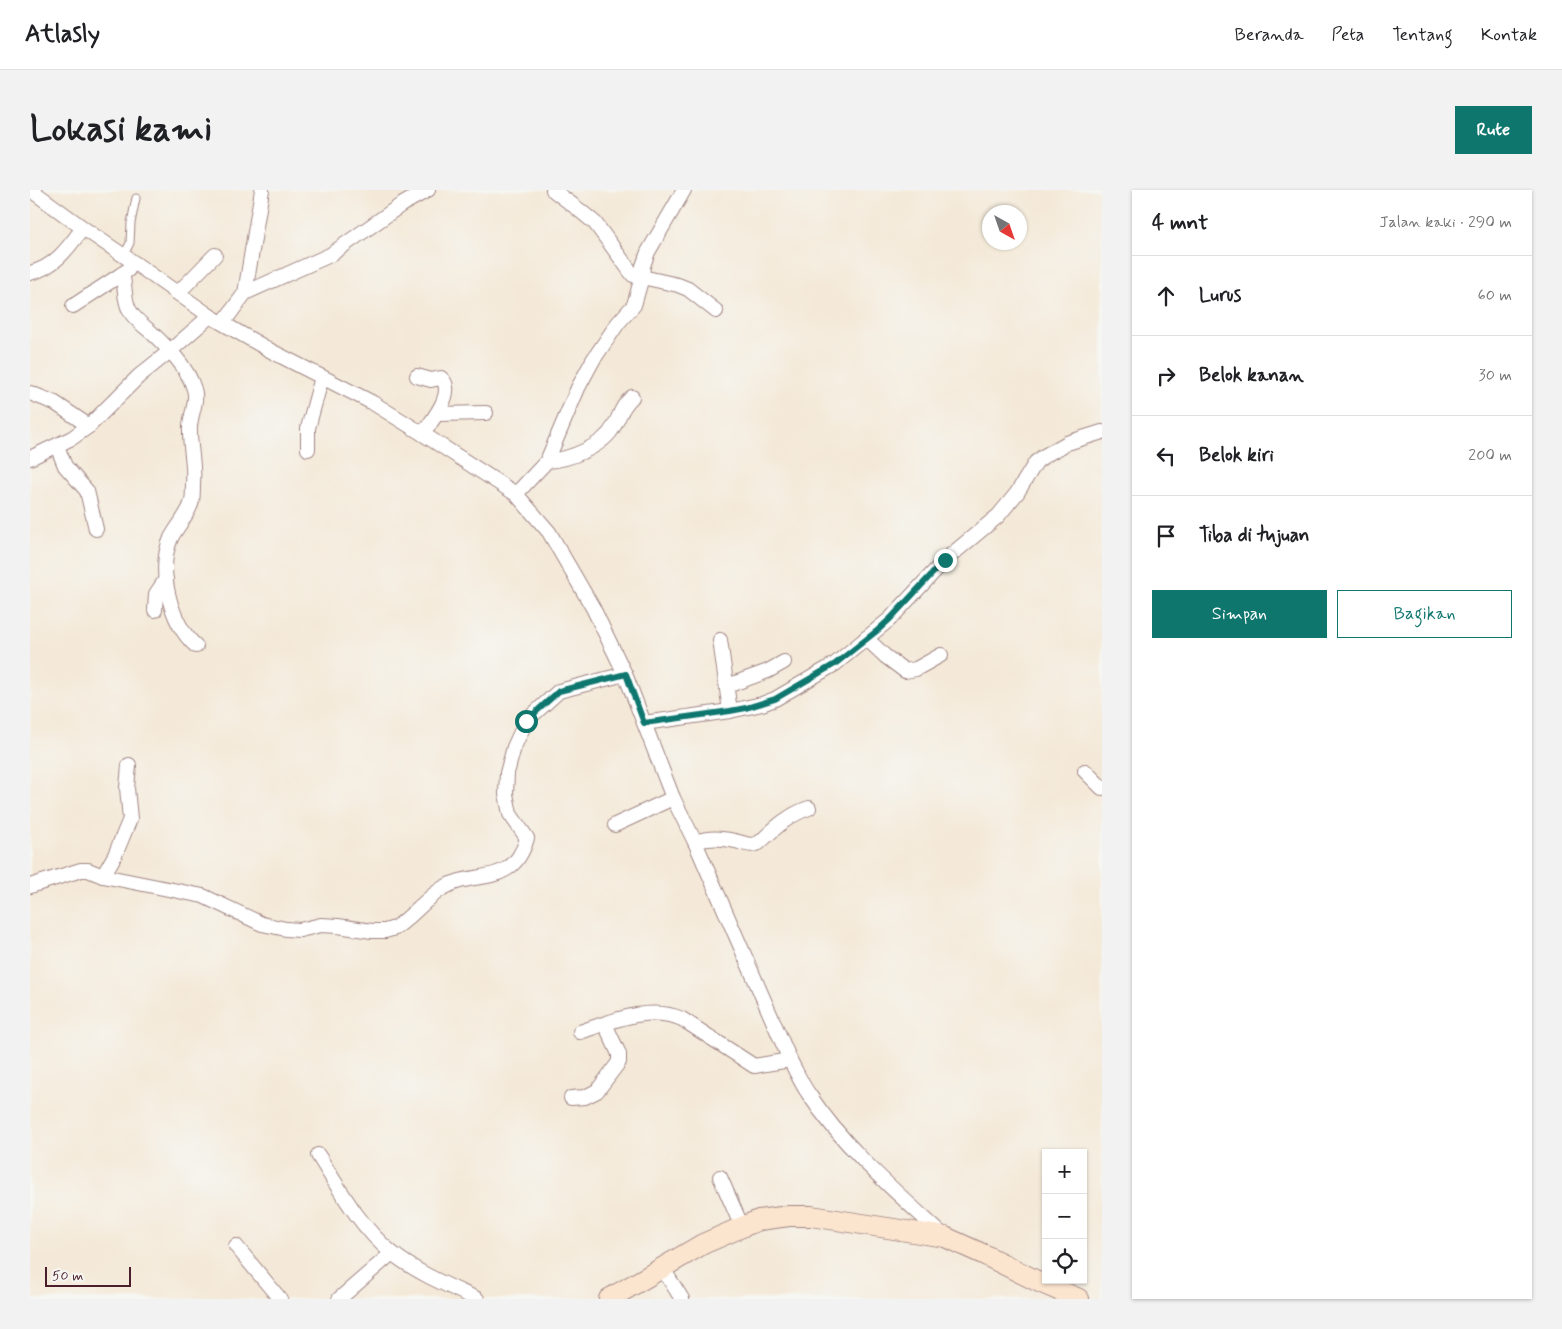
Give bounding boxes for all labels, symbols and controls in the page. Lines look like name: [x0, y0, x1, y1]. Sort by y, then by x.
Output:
text: Atlasly: [25, 19, 100, 50]
text: Beranda: [1234, 23, 1303, 47]
text: Peta: [1331, 23, 1364, 47]
text: Tentang: [1392, 23, 1453, 47]
text: Kontak: [1481, 23, 1537, 47]
button: Rute: [1455, 106, 1532, 154]
text: Lokasi kami: [30, 107, 212, 153]
north arrow: [982, 205, 1027, 250]
text: 4 mnt: [1152, 209, 1208, 237]
text: Jalan kaki · 290 m: [1379, 212, 1512, 233]
icon: ahead: [1152, 282, 1180, 310]
text: Lurus: [1199, 283, 1241, 308]
text: 60 m: [1478, 285, 1512, 306]
icon: right: [1152, 362, 1180, 390]
text: Belok kanan: [1199, 363, 1304, 388]
text: 30 m: [1479, 365, 1512, 386]
icon: left: [1152, 442, 1180, 470]
text: Belok kiri: [1199, 443, 1274, 468]
text: 200 m: [1468, 445, 1512, 466]
icon: arrive: [1152, 522, 1180, 550]
text: Tiba di tujuan: [1199, 523, 1310, 548]
route end: [934, 549, 957, 572]
button: Simpan: [1152, 590, 1327, 638]
button: Bagikan: [1337, 590, 1512, 638]
route start: [515, 710, 538, 733]
map controls: [1042, 1149, 1087, 1284]
button: +: [1042, 1149, 1087, 1194]
button: −: [1042, 1194, 1087, 1239]
button: locate: [1042, 1239, 1087, 1284]
scale bar: [45, 1264, 131, 1287]
text: 50 m: [52, 1267, 83, 1285]

